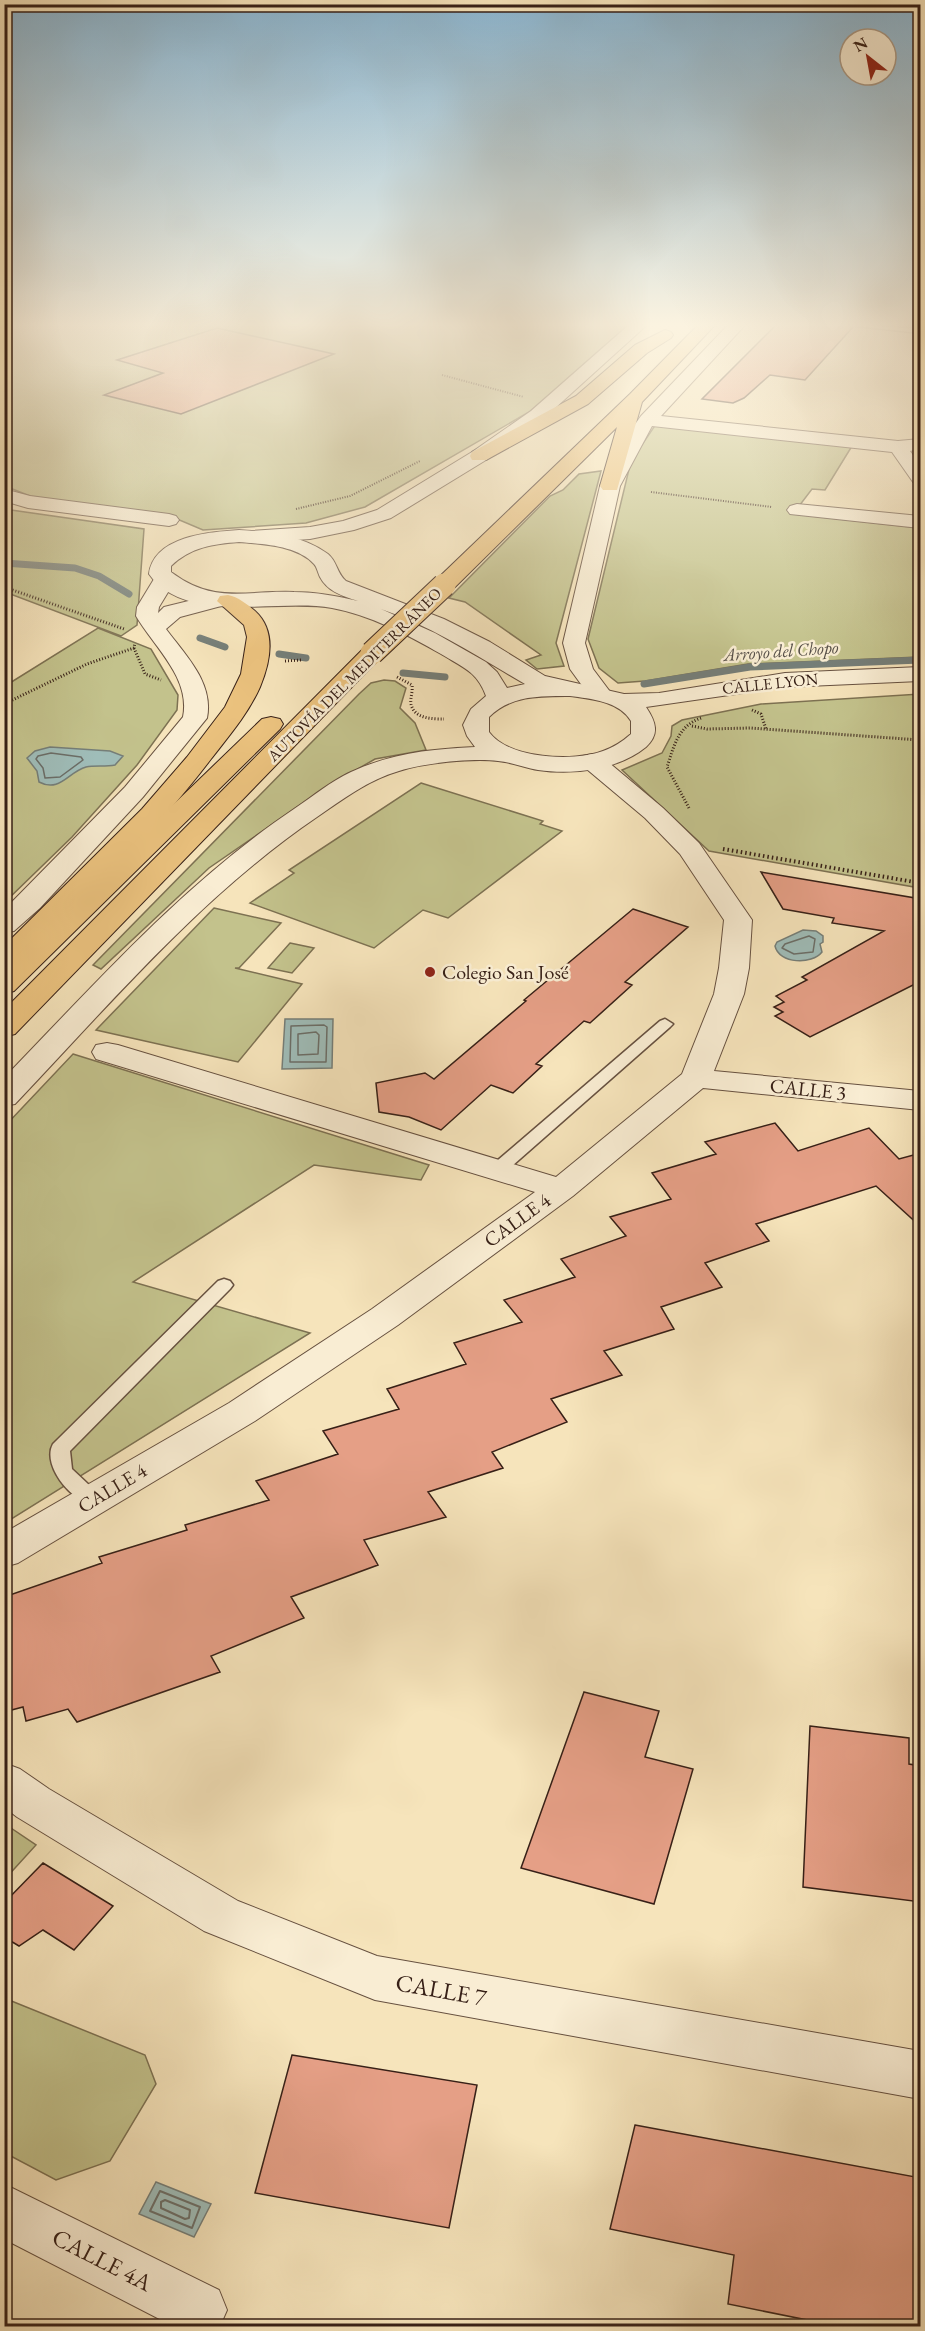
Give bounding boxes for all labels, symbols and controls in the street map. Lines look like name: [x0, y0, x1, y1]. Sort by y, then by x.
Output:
north arrow: [838, 27, 898, 87]
text: N: [850, 32, 872, 57]
street label: AUTOVÍA DEL MEDITERRÁNEO: [262, 583, 446, 767]
water label: Arroyo del Chopo: [721, 635, 839, 667]
street label: CALLE LYON: [721, 668, 819, 699]
place label: Colegio San José: [442, 959, 569, 985]
marker: Colegio San José: [423, 965, 437, 979]
street label: CALLE 3: [769, 1072, 847, 1106]
street label: CALLE 4: [479, 1187, 556, 1253]
street label: CALLE 4: [73, 1457, 152, 1519]
street label: CALLE 7: [393, 1966, 489, 2013]
street label: CALLE 4A: [47, 2221, 158, 2298]

